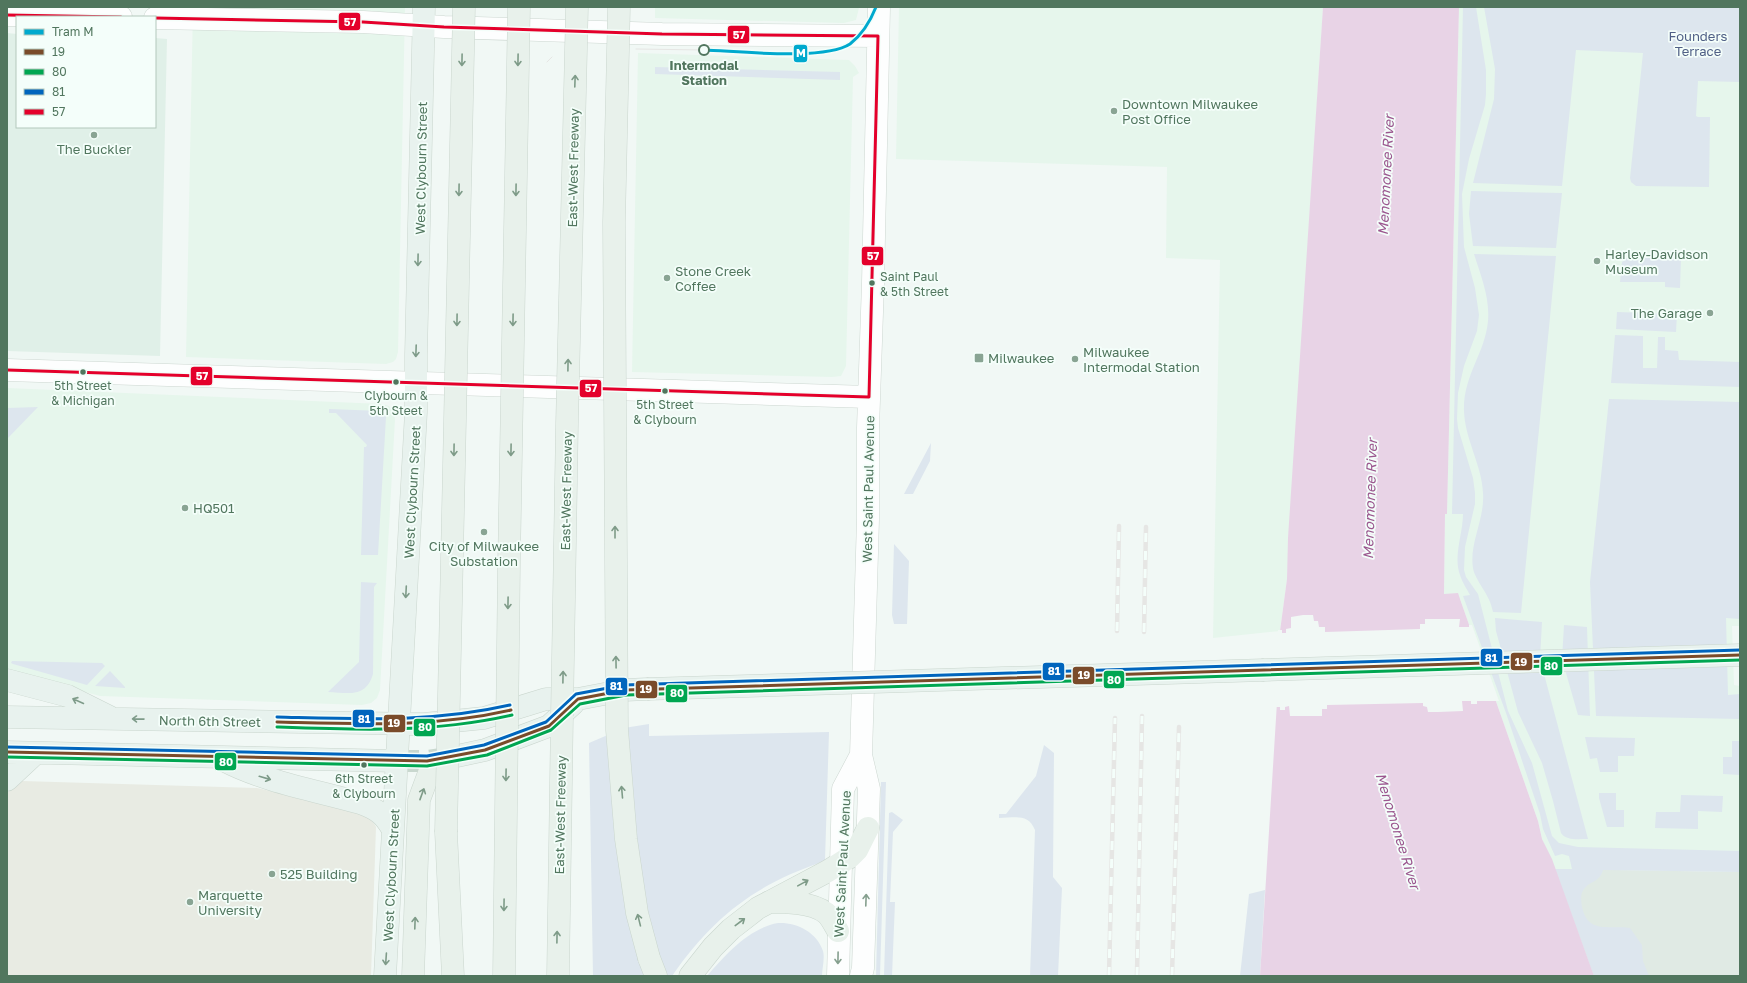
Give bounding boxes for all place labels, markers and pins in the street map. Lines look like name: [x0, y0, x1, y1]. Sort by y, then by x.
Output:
marker: Intermodal Station: [698, 44, 710, 56]
place label: Intermodal Station: [669, 57, 739, 88]
place label: Downtown Milwaukee Post Office: [1122, 96, 1258, 127]
marker: Downtown Milwaukee Post Office: [1109, 106, 1119, 116]
marker: The Buckler: [89, 130, 99, 140]
place label: The Buckler: [57, 141, 131, 157]
place label: Harley-Davidson Museum: [1605, 246, 1708, 277]
marker: Harley-Davidson Museum: [1592, 256, 1602, 266]
place label: Stone Creek Coffee: [675, 263, 752, 294]
place label: Saint Paul & 5th Street: [880, 269, 949, 299]
marker: Stone Creek Coffee: [662, 273, 672, 283]
marker: Saint Paul & 5th Street: [867, 278, 877, 288]
place label: The Garage: [1631, 305, 1702, 321]
marker: The Garage: [1705, 308, 1715, 318]
place label: Milwaukee Intermodal Station: [1083, 344, 1200, 375]
place label: Milwaukee: [988, 350, 1054, 366]
marker: Milwaukee: [973, 352, 985, 364]
marker: Milwaukee Intermodal Station: [1070, 354, 1080, 364]
marker: 5th Street & Michigan: [78, 367, 88, 377]
marker: Clybourn & 5th Steet: [391, 377, 401, 387]
place label: 5th Street & Michigan: [51, 378, 115, 408]
marker: 5th Street & Clybourn: [660, 386, 670, 396]
place label: Clybourn & 5th Steet: [364, 388, 428, 418]
place label: 5th Street & Clybourn: [633, 397, 697, 427]
place label: HQ501: [193, 500, 234, 516]
marker: HQ501: [180, 503, 190, 513]
marker: City of Milwaukee Substation: [479, 527, 489, 537]
place label: City of Milwaukee Substation: [429, 538, 539, 569]
marker: 6th Street & Clybourn: [359, 760, 369, 770]
place label: 6th Street & Clybourn: [332, 771, 396, 801]
place label: 525 Building: [280, 866, 357, 882]
marker: 525 Building: [267, 869, 277, 879]
place label: Marquette University: [198, 887, 263, 918]
marker: Marquette University: [185, 897, 195, 907]

